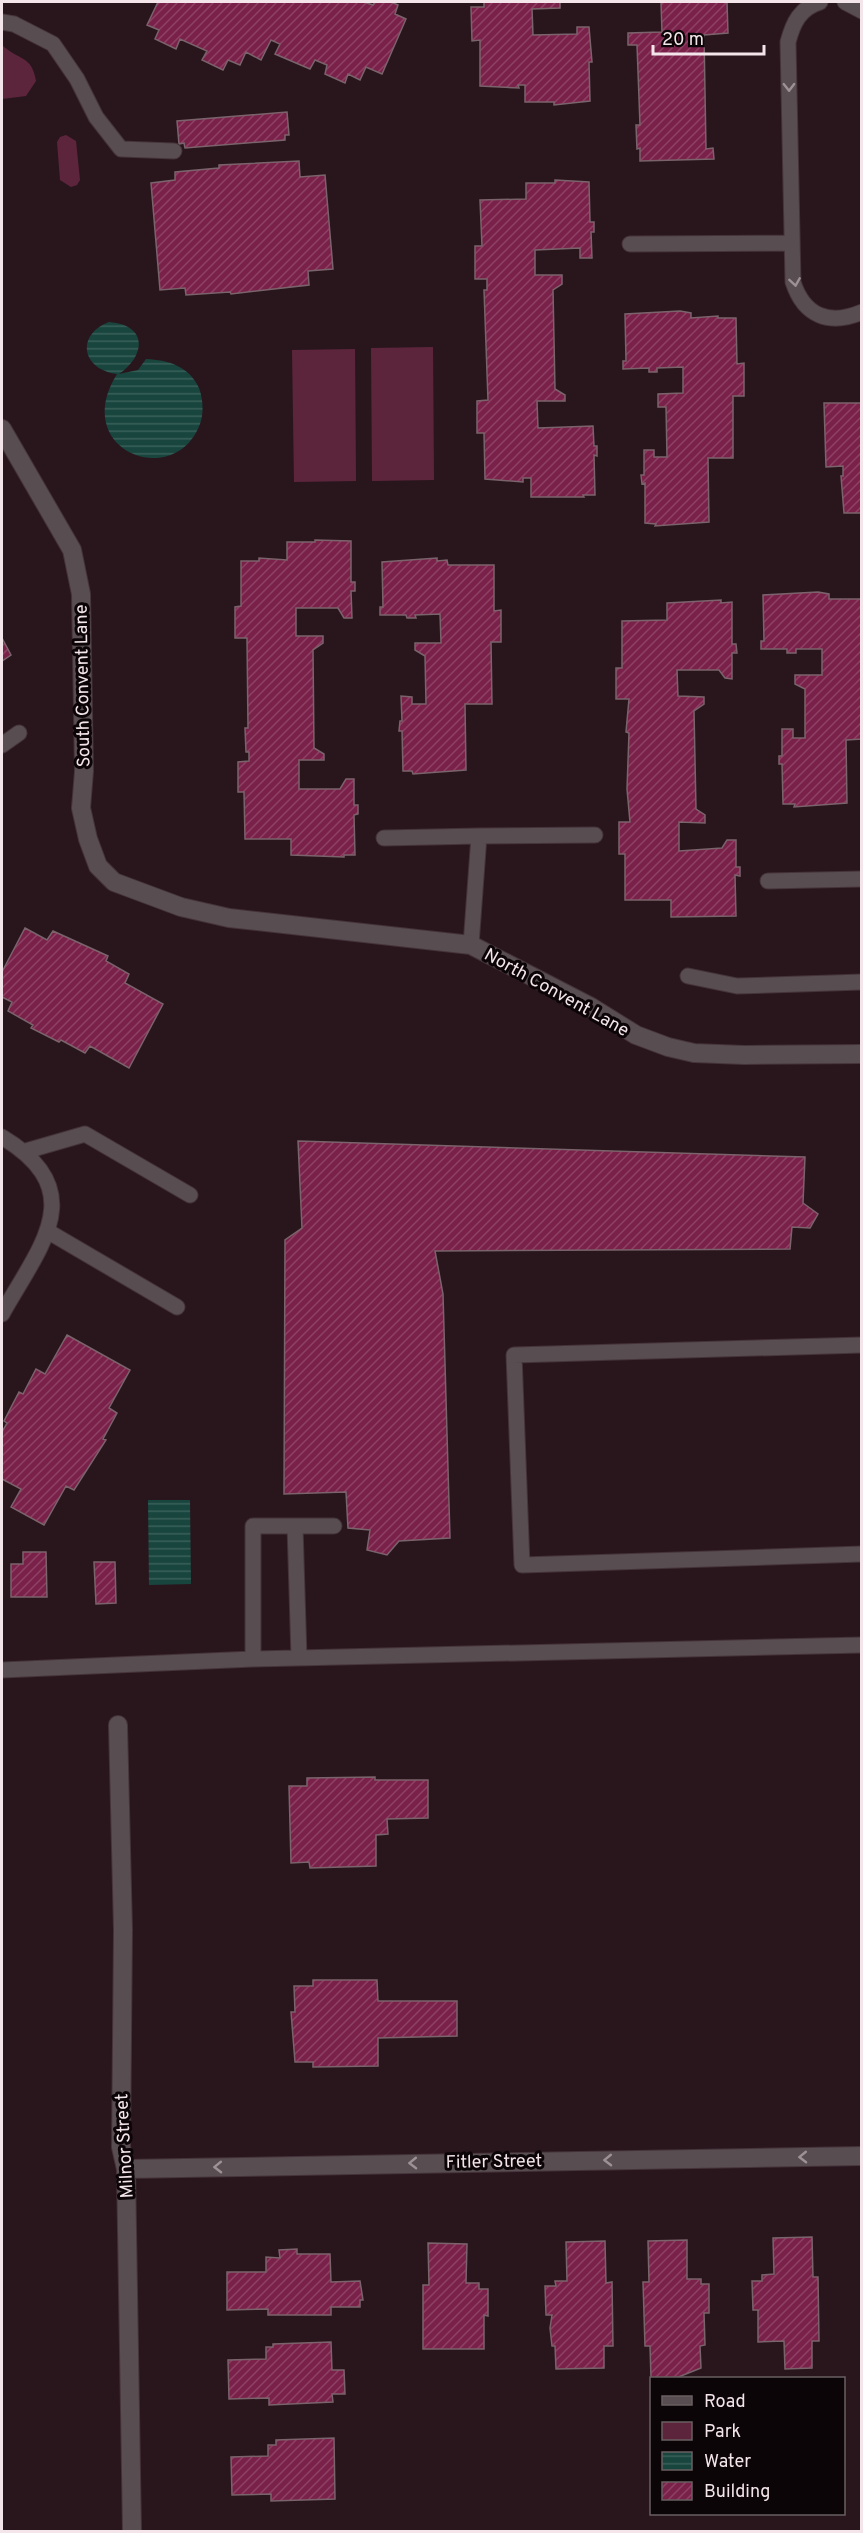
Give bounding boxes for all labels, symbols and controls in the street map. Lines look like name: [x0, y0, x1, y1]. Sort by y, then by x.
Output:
scale bar: [653, 18, 764, 56]
text: 20 m: [662, 29, 704, 52]
one-way arrow: [783, 83, 795, 92]
one-way arrow: [788, 277, 800, 287]
street label: South Convent Lane: [71, 604, 96, 768]
street label: North Convent Lane: [480, 944, 633, 1043]
street label: Milnor Street: [111, 2093, 140, 2199]
street label: Fitler Street: [446, 2150, 542, 2175]
one-way arrow: [799, 2151, 808, 2163]
one-way arrow: [604, 2153, 613, 2166]
one-way arrow: [409, 2157, 418, 2169]
one-way arrow: [214, 2161, 223, 2173]
legend: [650, 2377, 845, 2515]
text: Road: [704, 2391, 746, 2414]
text: Park: [704, 2421, 741, 2444]
text: Water: [704, 2451, 751, 2474]
text: Building: [704, 2481, 770, 2504]

